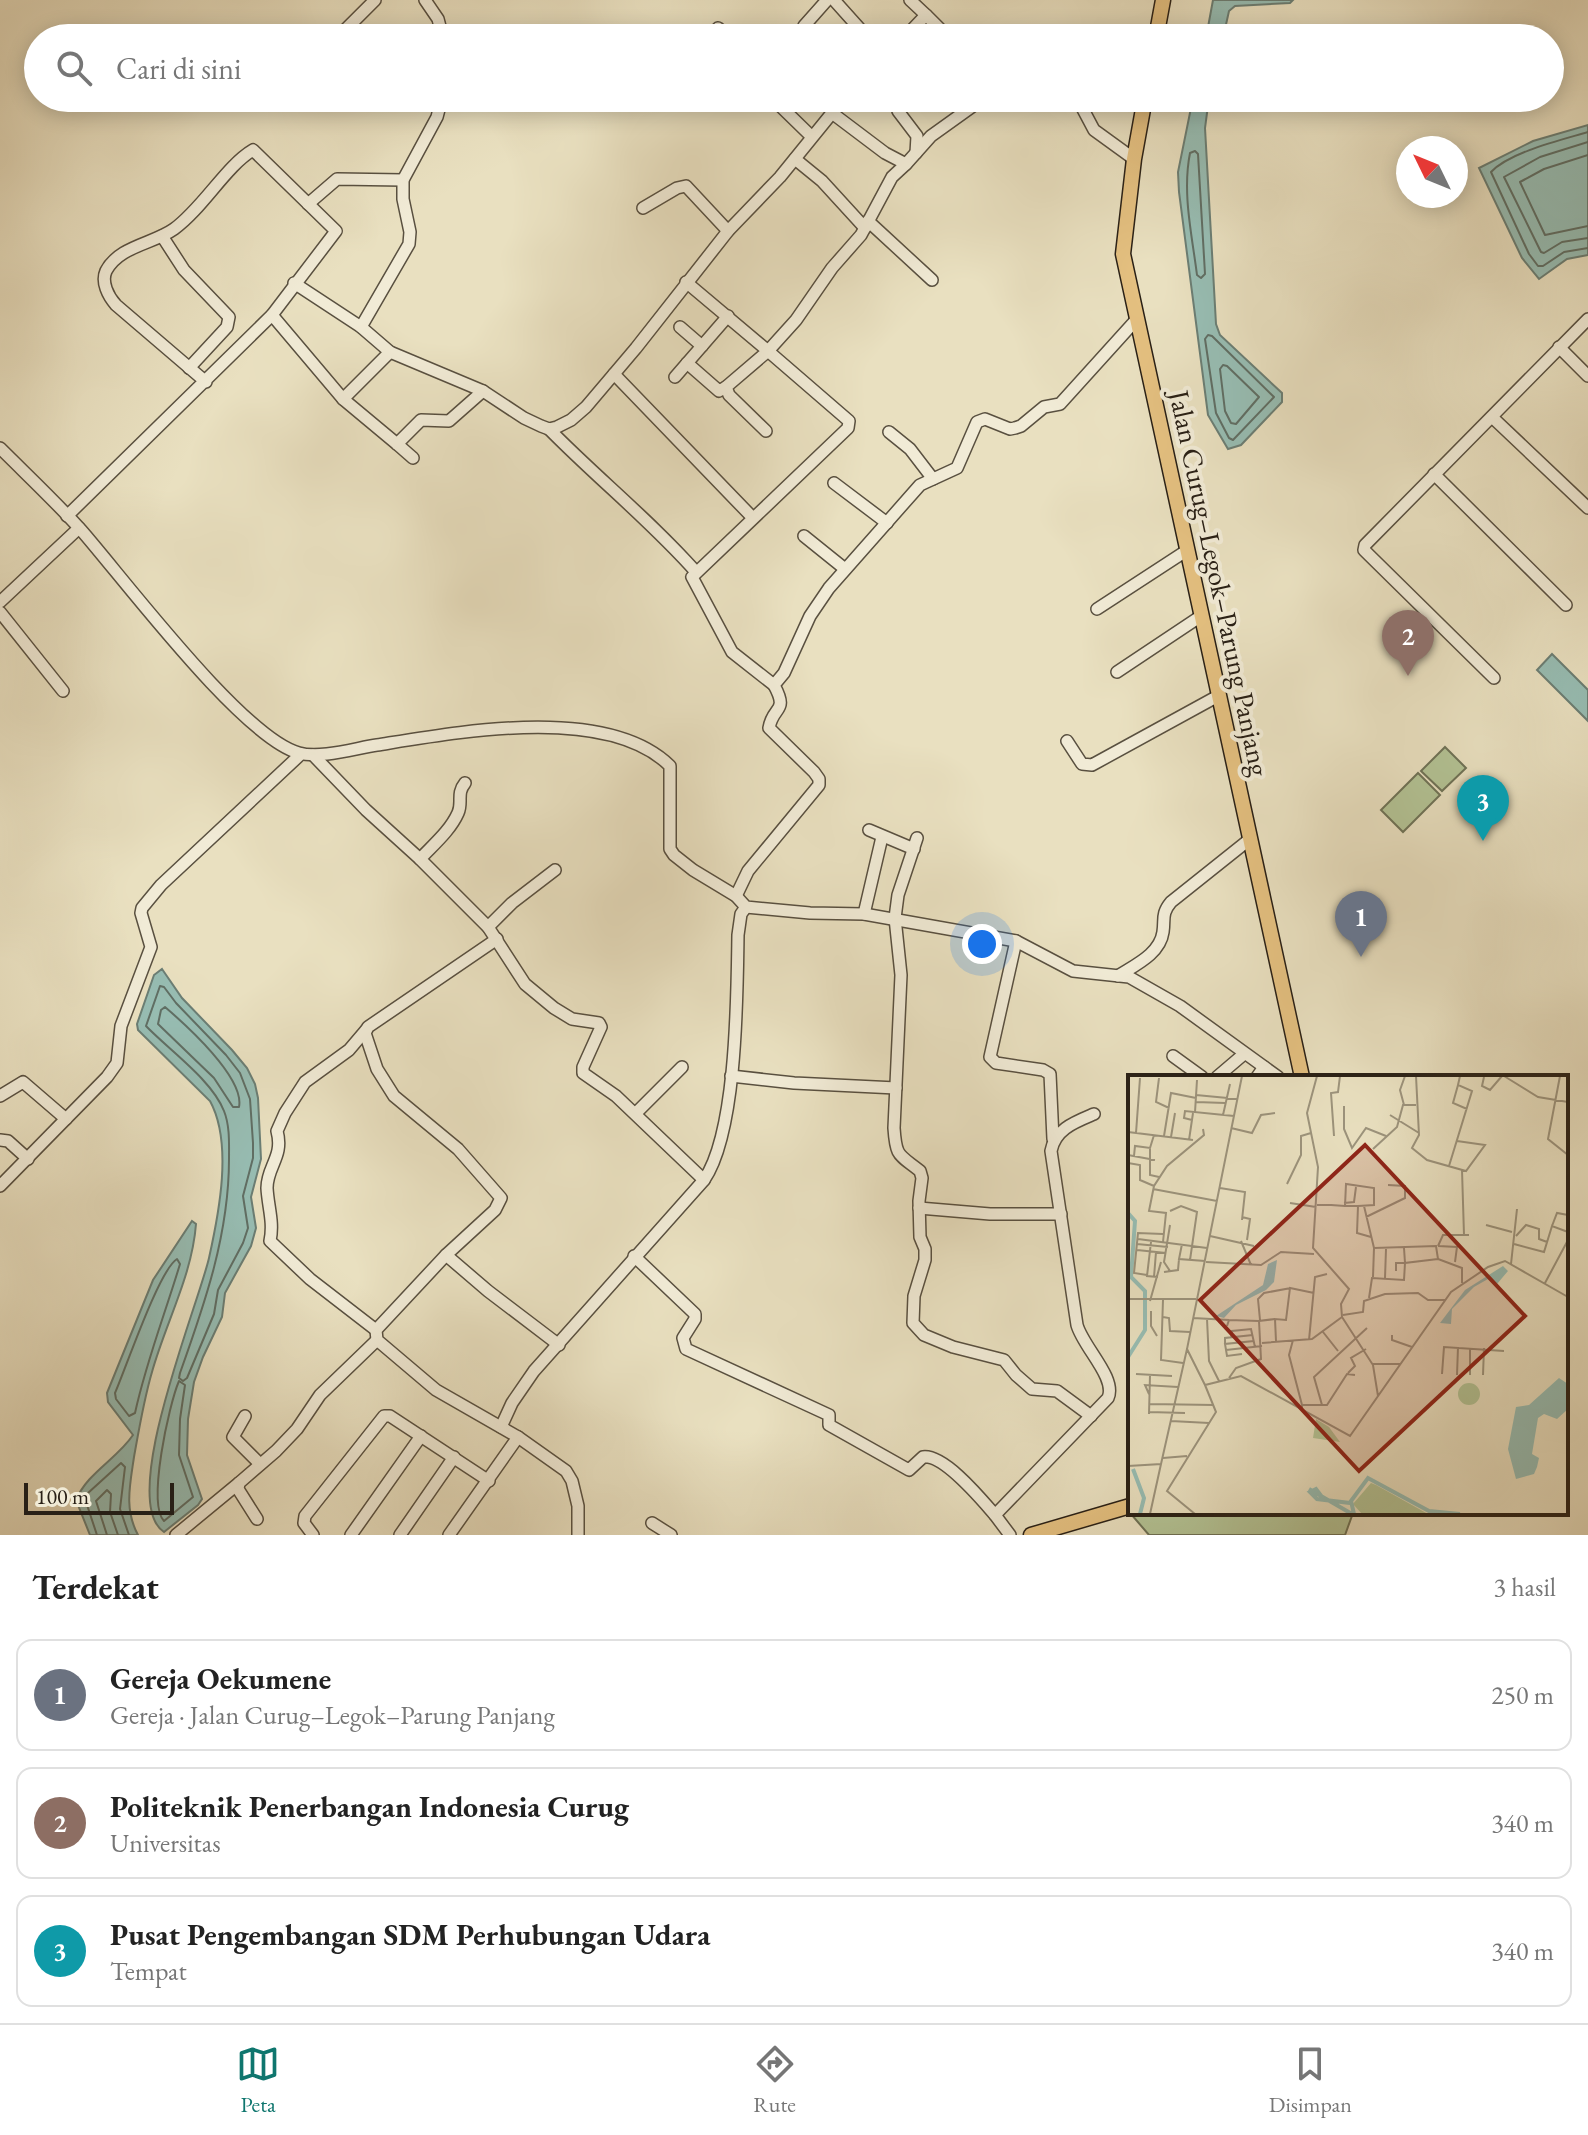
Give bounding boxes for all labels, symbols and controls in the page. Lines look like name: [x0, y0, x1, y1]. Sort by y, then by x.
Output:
search box: [24, 24, 1564, 112]
icon: search: [52, 46, 96, 90]
text: Cari di sini: [116, 49, 241, 88]
north arrow: [1396, 136, 1468, 208]
street label: Jalan Curug–Legok–Parung Panjang: [1161, 385, 1279, 780]
pin: 2: [1382, 610, 1434, 676]
pin: 3: [1457, 775, 1509, 841]
pin: 1: [1335, 891, 1387, 957]
your location: [962, 924, 1002, 964]
inset map: [1128, 1075, 1568, 1515]
scale bar: [24, 1479, 174, 1515]
text: 100 m: [36, 1482, 89, 1511]
text: Terdekat: [32, 1565, 159, 1609]
text: 3 hasil: [1494, 1570, 1556, 1604]
text: Gereja Oekumene: [110, 1659, 331, 1698]
text: 1: [53, 1678, 67, 1712]
text: 250 m: [1491, 1678, 1554, 1712]
text: Gereja · Jalan Curug–Legok–Parung Panjang: [110, 1698, 555, 1732]
text: Politeknik Penerbangan Indonesia Curug: [110, 1787, 629, 1826]
text: 2: [53, 1806, 67, 1840]
text: 340 m: [1491, 1806, 1554, 1840]
text: Universitas: [110, 1826, 221, 1860]
text: Pusat Pengembangan SDM Perhubungan Udara: [110, 1915, 710, 1954]
text: 3: [53, 1934, 67, 1968]
text: 340 m: [1491, 1934, 1554, 1968]
text: Tempat: [110, 1954, 187, 1988]
tab: Peta: [236, 2042, 280, 2119]
tab: Rute: [753, 2042, 797, 2119]
tab: Disimpan: [1269, 2042, 1352, 2119]

